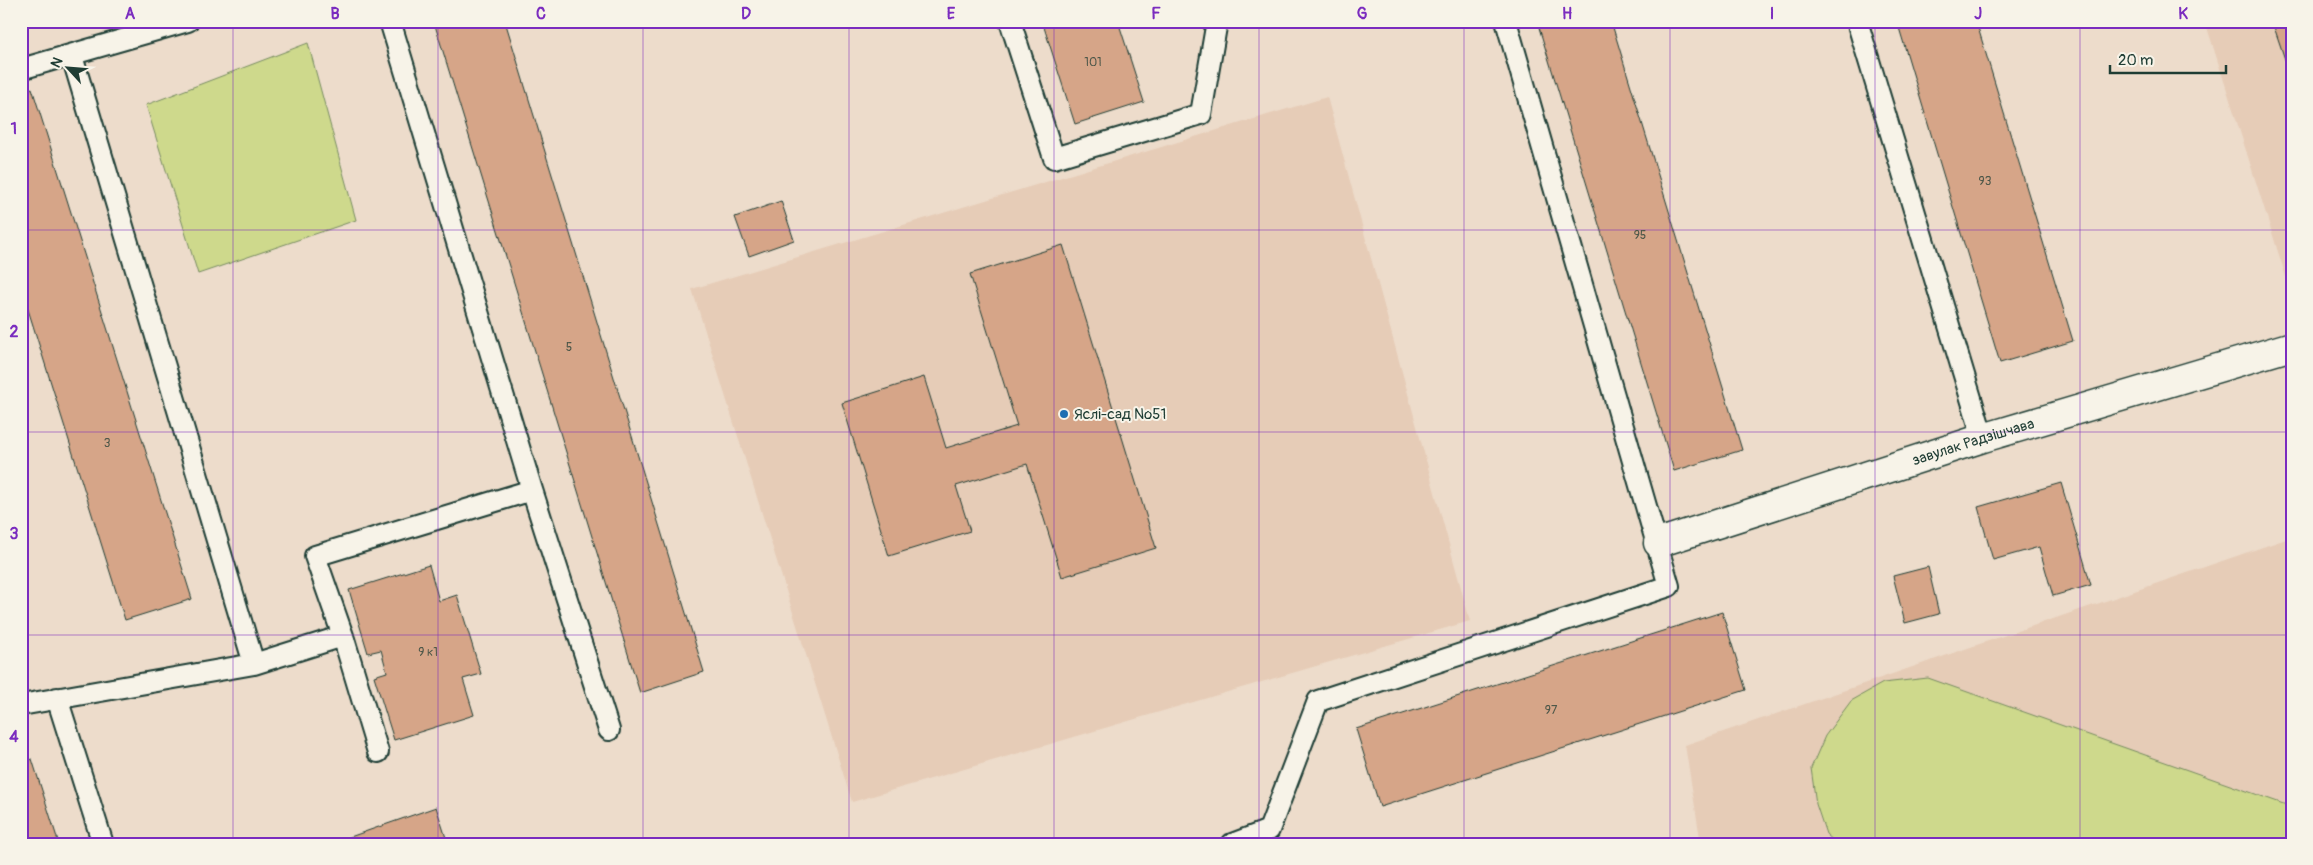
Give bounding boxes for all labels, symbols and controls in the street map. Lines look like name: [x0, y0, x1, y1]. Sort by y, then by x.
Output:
text: A: [125, 4, 136, 24]
text: B: [330, 4, 340, 24]
text: C: [536, 4, 546, 24]
text: D: [741, 4, 751, 24]
text: E: [947, 4, 956, 24]
text: F: [1151, 4, 1161, 24]
text: G: [1357, 4, 1368, 24]
text: H: [1562, 4, 1572, 24]
text: I: [1770, 4, 1774, 24]
text: J: [1974, 4, 1982, 24]
text: K: [2178, 4, 2188, 24]
north arrow: [42, 42, 92, 92]
scale bar: [2110, 42, 2227, 74]
text: 20 m: [2118, 51, 2153, 70]
text: N: [47, 55, 66, 71]
house number: 101: [1084, 55, 1102, 70]
text: 1: [11, 119, 17, 139]
house number: 93: [1979, 174, 1992, 189]
house number: 95: [1634, 228, 1646, 243]
text: 2: [10, 322, 19, 342]
house number: 5: [566, 340, 572, 355]
place label: Яслі-сад №51: [1074, 405, 1166, 424]
marker: Яслі-сад №51: [1058, 408, 1070, 420]
street label: завулак Радзішчава: [1910, 414, 2036, 470]
house number: 3: [104, 436, 111, 451]
text: 3: [10, 524, 19, 544]
house number: 9 к1: [418, 645, 438, 660]
house number: 97: [1545, 703, 1558, 718]
text: 4: [9, 727, 19, 747]

